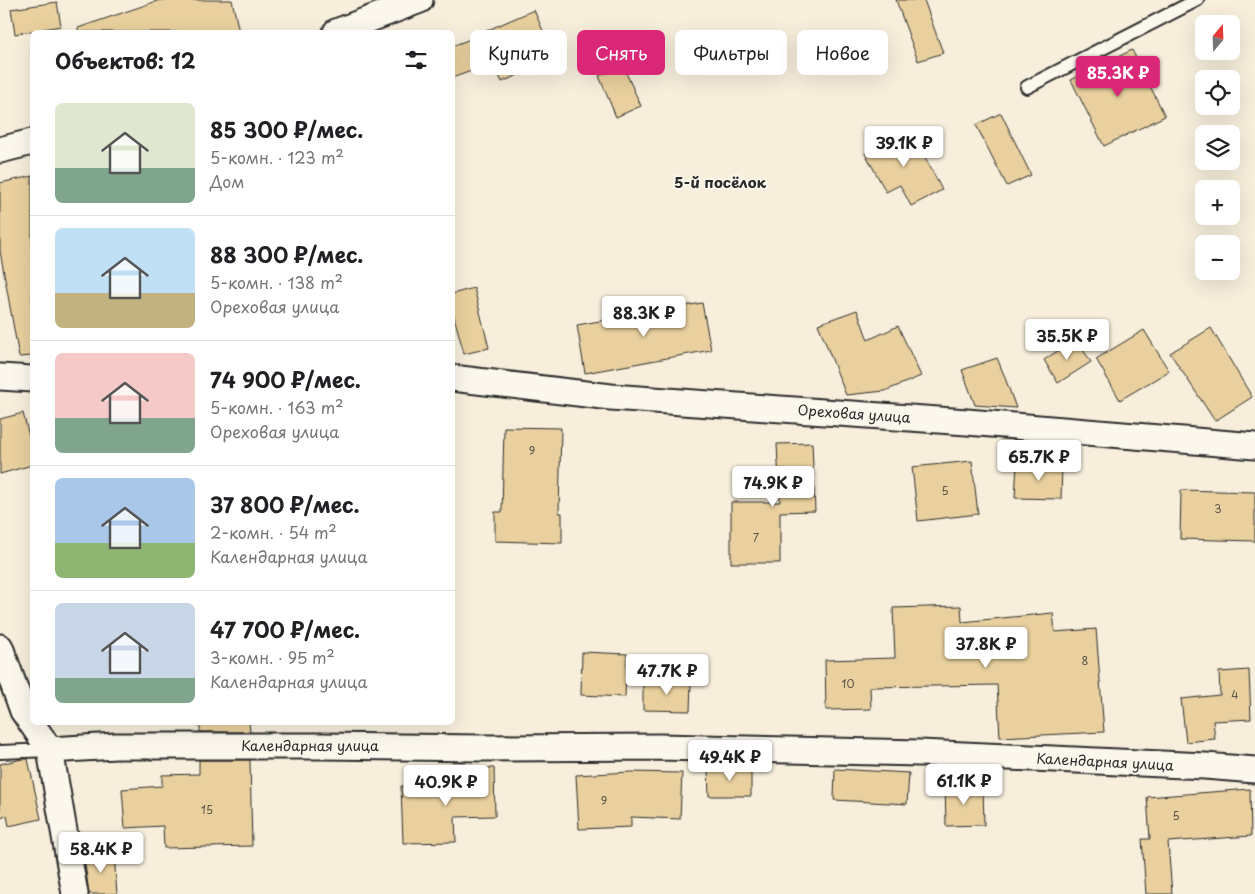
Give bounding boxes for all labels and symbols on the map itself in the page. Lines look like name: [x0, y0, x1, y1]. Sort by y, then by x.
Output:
north arrow: [1195, 15, 1240, 60]
pin: 85.3K ₽: [1072, 56, 1164, 98]
pin: 39.1K ₽: [858, 126, 950, 168]
district label: 5-й посёлок: [674, 170, 766, 193]
pin: 88.3K ₽: [598, 296, 690, 338]
pin: 35.5K ₽: [1021, 318, 1113, 361]
street label: Ореховая улица: [797, 399, 911, 428]
pin: 65.7K ₽: [993, 440, 1085, 482]
house number: 9: [529, 442, 535, 459]
pin: 74.9K ₽: [727, 466, 819, 508]
house number: 5: [941, 482, 949, 499]
house number: 3: [1214, 500, 1222, 517]
house number: 7: [753, 529, 759, 546]
pin: 37.8K ₽: [940, 626, 1032, 669]
house number: 8: [1082, 652, 1089, 669]
pin: 47.7K ₽: [621, 654, 713, 696]
house number: 10: [842, 675, 854, 692]
house number: 4: [1231, 686, 1239, 703]
street label: Календарная улица: [241, 735, 379, 756]
pin: 49.4K ₽: [684, 740, 776, 782]
street label: Календарная улица: [1036, 747, 1175, 776]
pin: 40.9K ₽: [400, 764, 492, 807]
pin: 61.1K ₽: [918, 764, 1010, 806]
house number: 9: [601, 792, 607, 809]
house number: 15: [201, 801, 213, 818]
house number: 5: [1172, 807, 1180, 824]
pin: 58.4K ₽: [55, 832, 147, 874]

